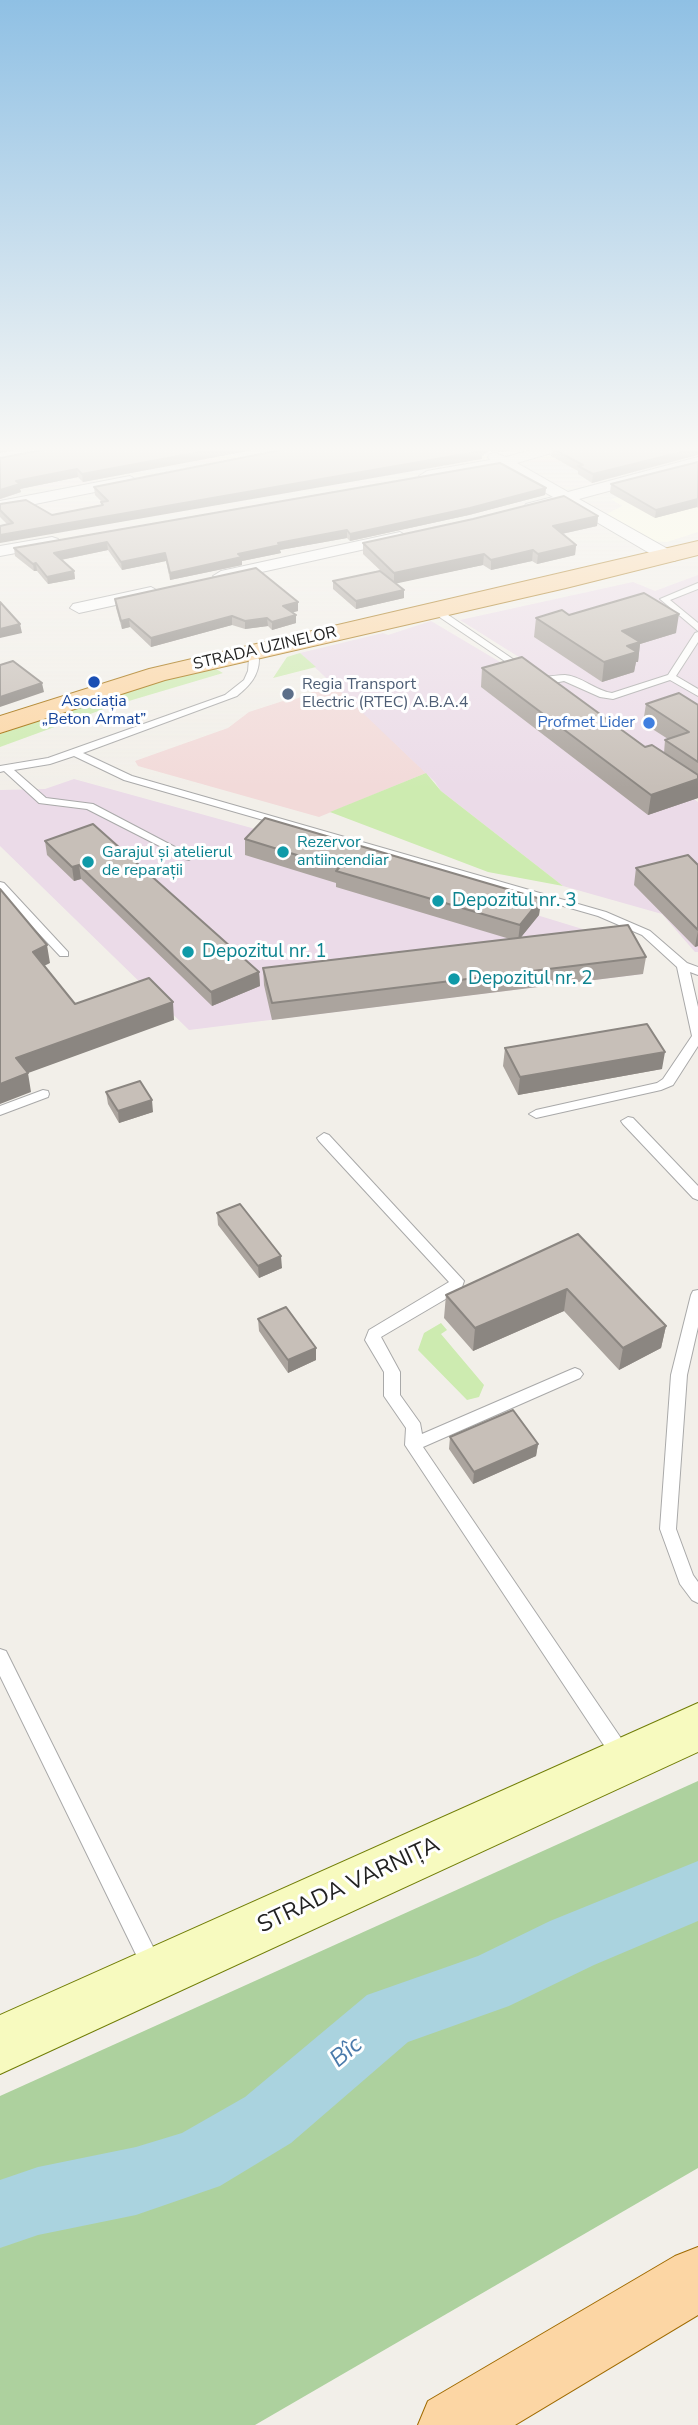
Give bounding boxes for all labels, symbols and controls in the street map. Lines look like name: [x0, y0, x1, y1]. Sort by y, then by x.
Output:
street label: STRADA UZINELOR: [192, 623, 338, 675]
marker: Asociația „Beton Armat”: [86, 674, 102, 690]
place label: Regia Transport Electric (RTEC) A.B.A.4: [302, 675, 468, 713]
marker: Regia Transport Electric (RTEC) A.B.A.4: [280, 686, 296, 702]
place label: Asociația „Beton Armat”: [42, 692, 146, 730]
place label: Profmet Lider: [537, 713, 635, 733]
marker: Profmet Lider: [641, 715, 657, 731]
place label: Rezervor antiincendiar: [297, 833, 389, 871]
place label: Garajul și atelierul de reparații: [102, 843, 232, 881]
marker: Rezervor antiincendiar: [275, 844, 291, 860]
marker: Garajul și atelierul de reparații: [80, 854, 96, 870]
place label: Depozitul nr. 3: [452, 890, 577, 912]
marker: Depozitul nr. 3: [430, 893, 446, 909]
place label: Depozitul nr. 1: [202, 941, 327, 963]
marker: Depozitul nr. 1: [180, 944, 196, 960]
place label: Depozitul nr. 2: [468, 968, 593, 990]
marker: Depozitul nr. 2: [446, 971, 462, 987]
street label: STRADA VARNIȚA: [254, 1832, 444, 1940]
water label: Bîc: [325, 2031, 369, 2075]

